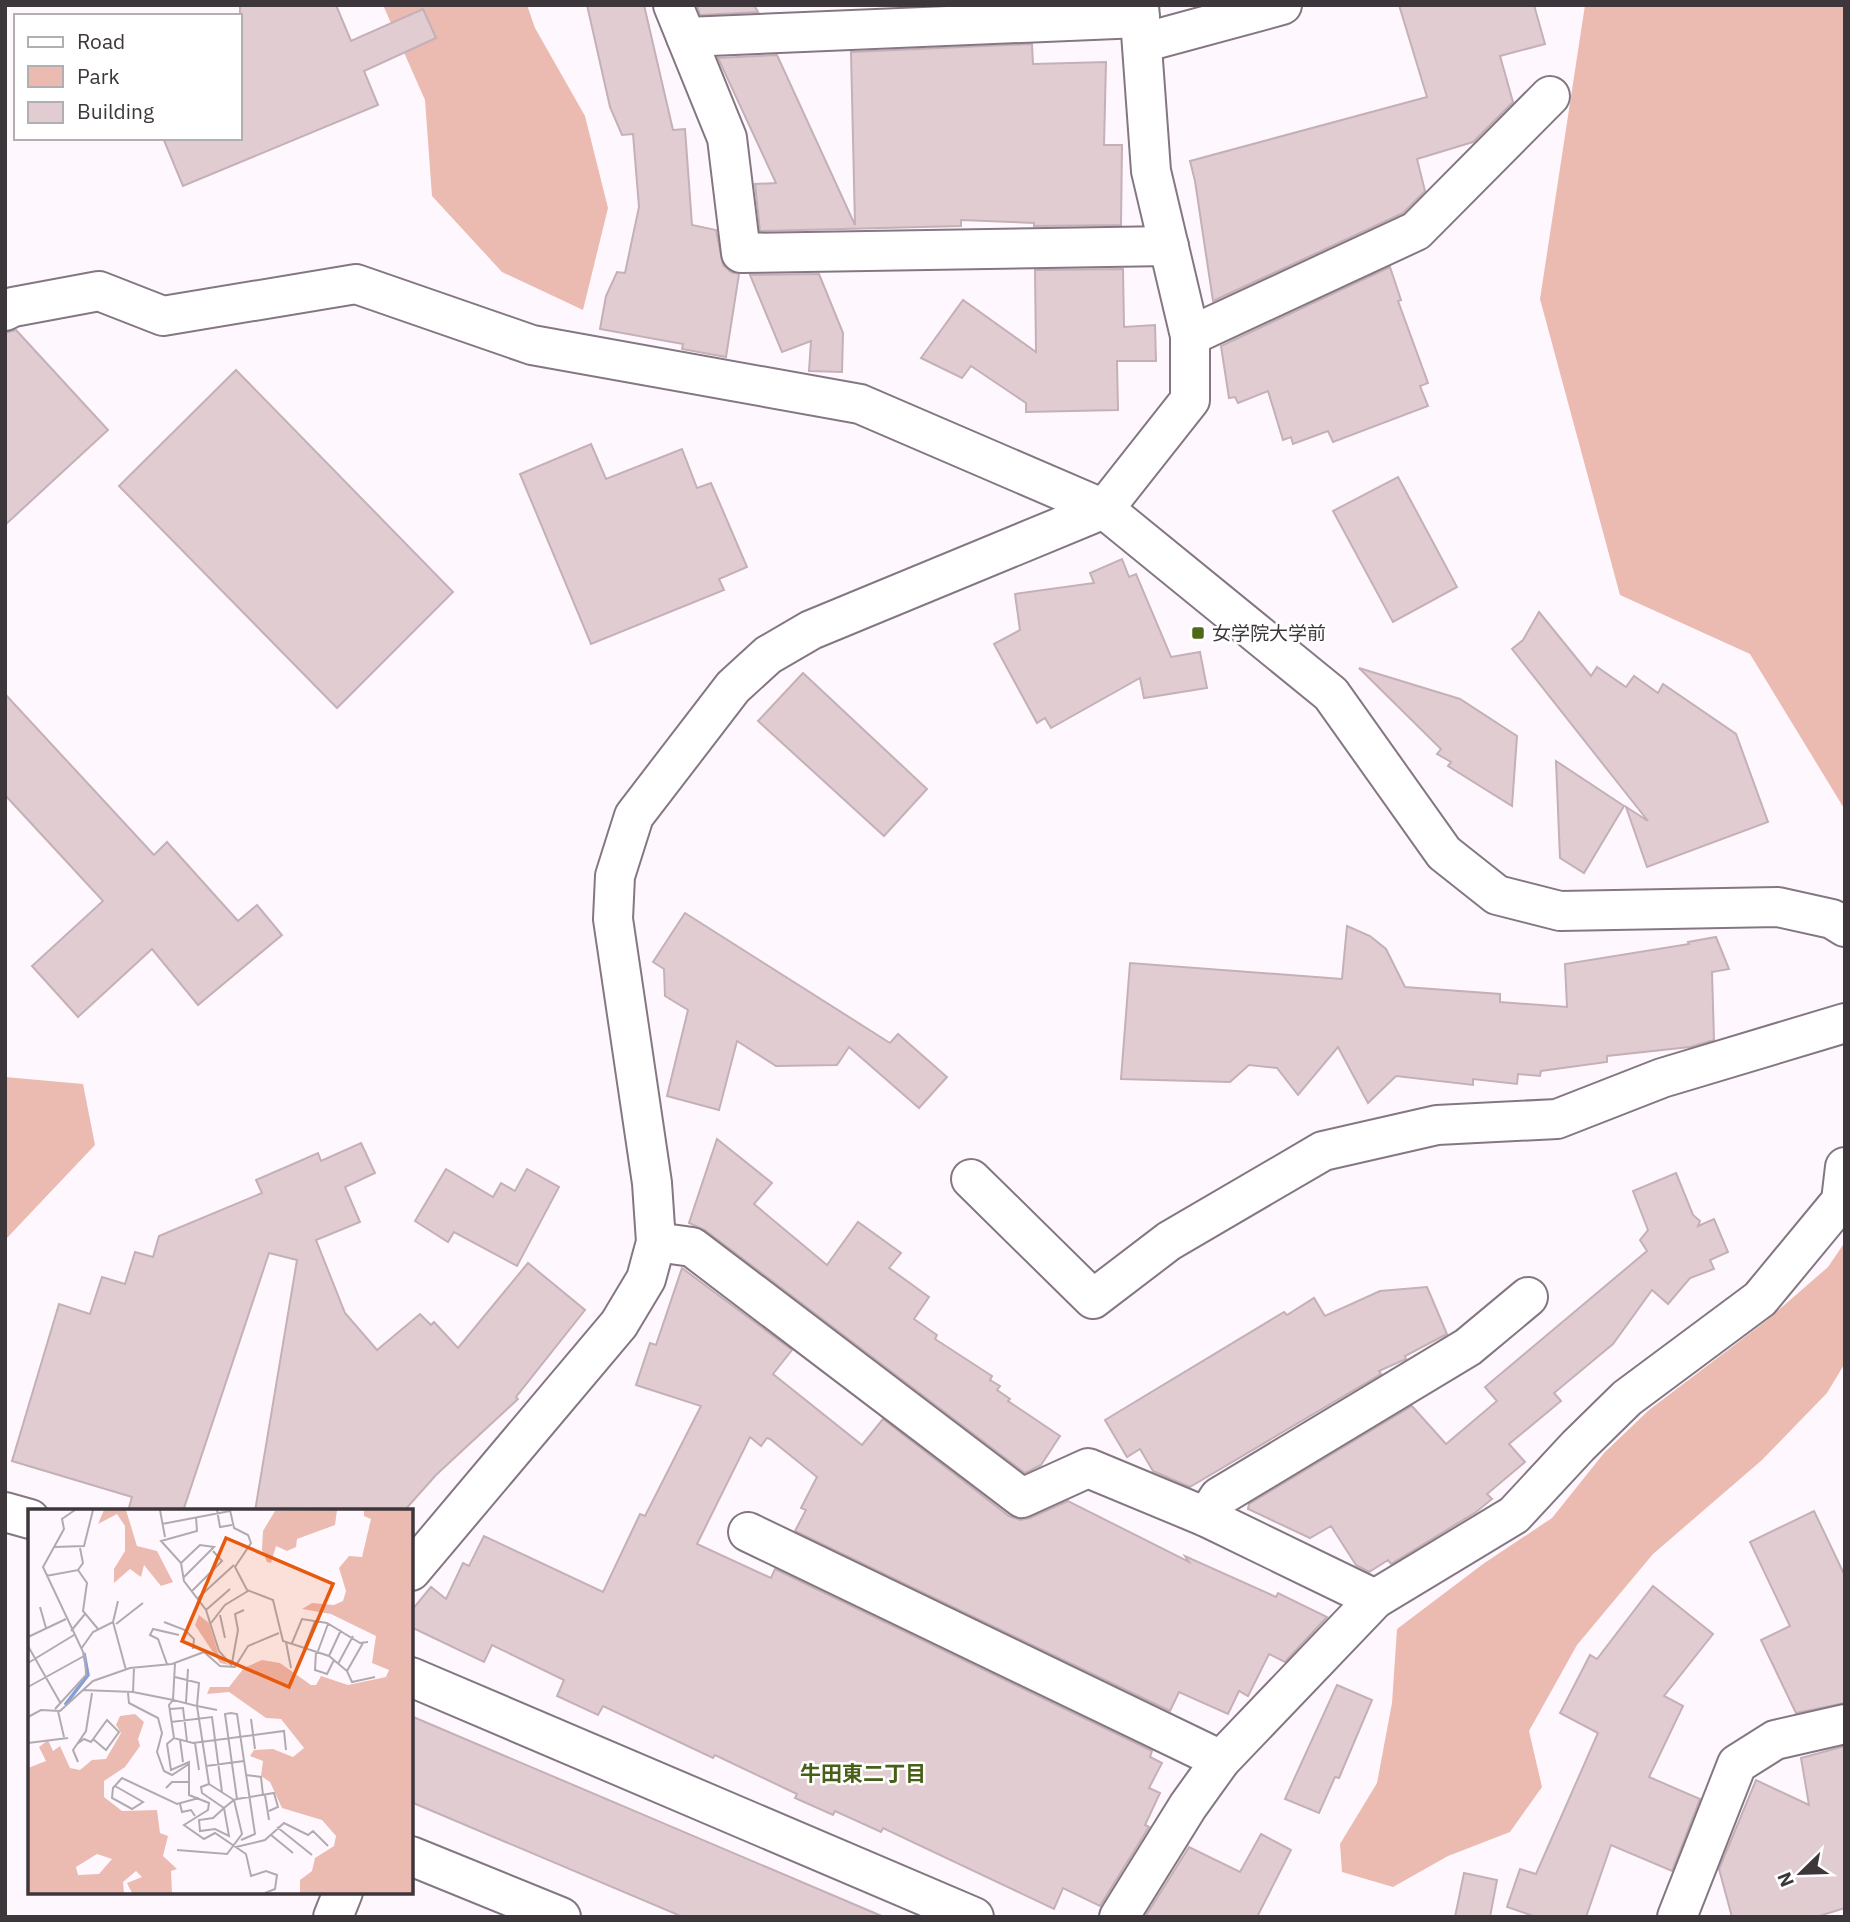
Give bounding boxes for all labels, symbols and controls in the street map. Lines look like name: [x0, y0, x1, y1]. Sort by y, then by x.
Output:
legend: [14, 14, 242, 140]
text: Road: [77, 27, 125, 55]
text: Park: [77, 62, 120, 90]
text: Building: [77, 97, 154, 125]
place label: 女学院大学前: [1212, 621, 1326, 645]
marker: 女学院大学前: [1190, 625, 1206, 641]
inset map: [28, 1509, 413, 1894]
district label: 牛田東二丁目: [800, 1759, 926, 1787]
north arrow: [1766, 1838, 1836, 1908]
text: N: [1772, 1869, 1799, 1891]

